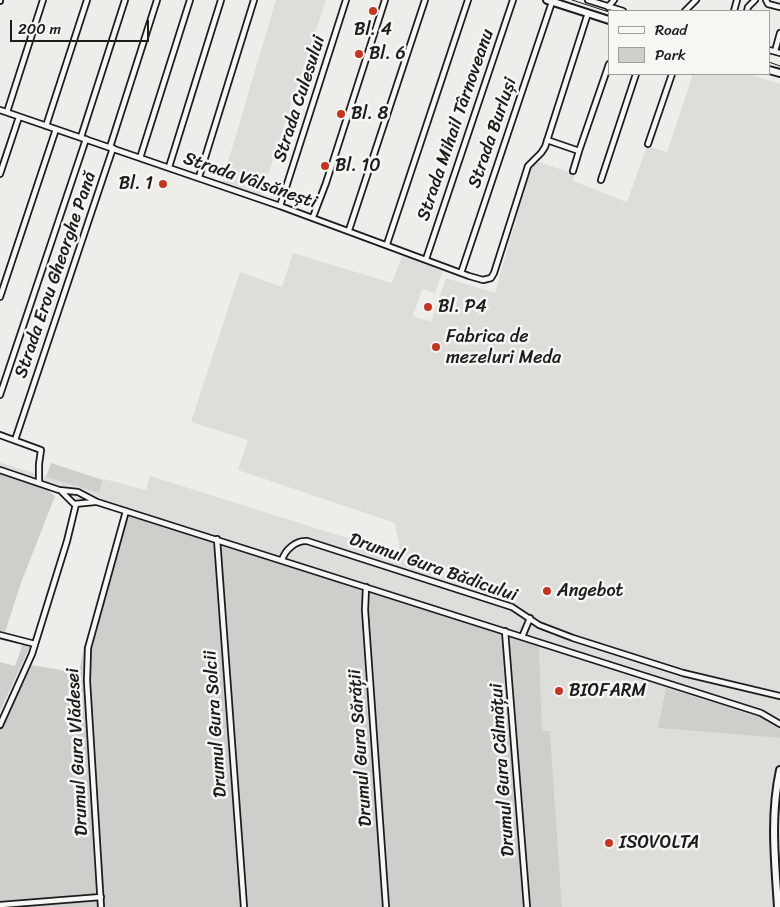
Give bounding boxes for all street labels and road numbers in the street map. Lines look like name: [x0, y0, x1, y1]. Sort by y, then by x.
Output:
street label: Strada Mihail Târnoveanu: [413, 26, 499, 224]
street label: Strada Culesului: [269, 33, 331, 165]
street label: Strada Burluși: [464, 75, 522, 191]
street label: Strada Vâlsănești: [180, 148, 320, 214]
street label: Strada Erou Gheorghe Pană: [11, 169, 101, 381]
street label: Drumul Gura Bădicului: [346, 529, 520, 607]
street label: Drumul Gura Solcii: [200, 650, 232, 798]
street label: Drumul Gura Vlădesei: [63, 667, 93, 837]
street label: Drumul Gura Sărății: [345, 669, 377, 827]
street label: Drumul Gura Călmățui: [486, 683, 520, 857]

